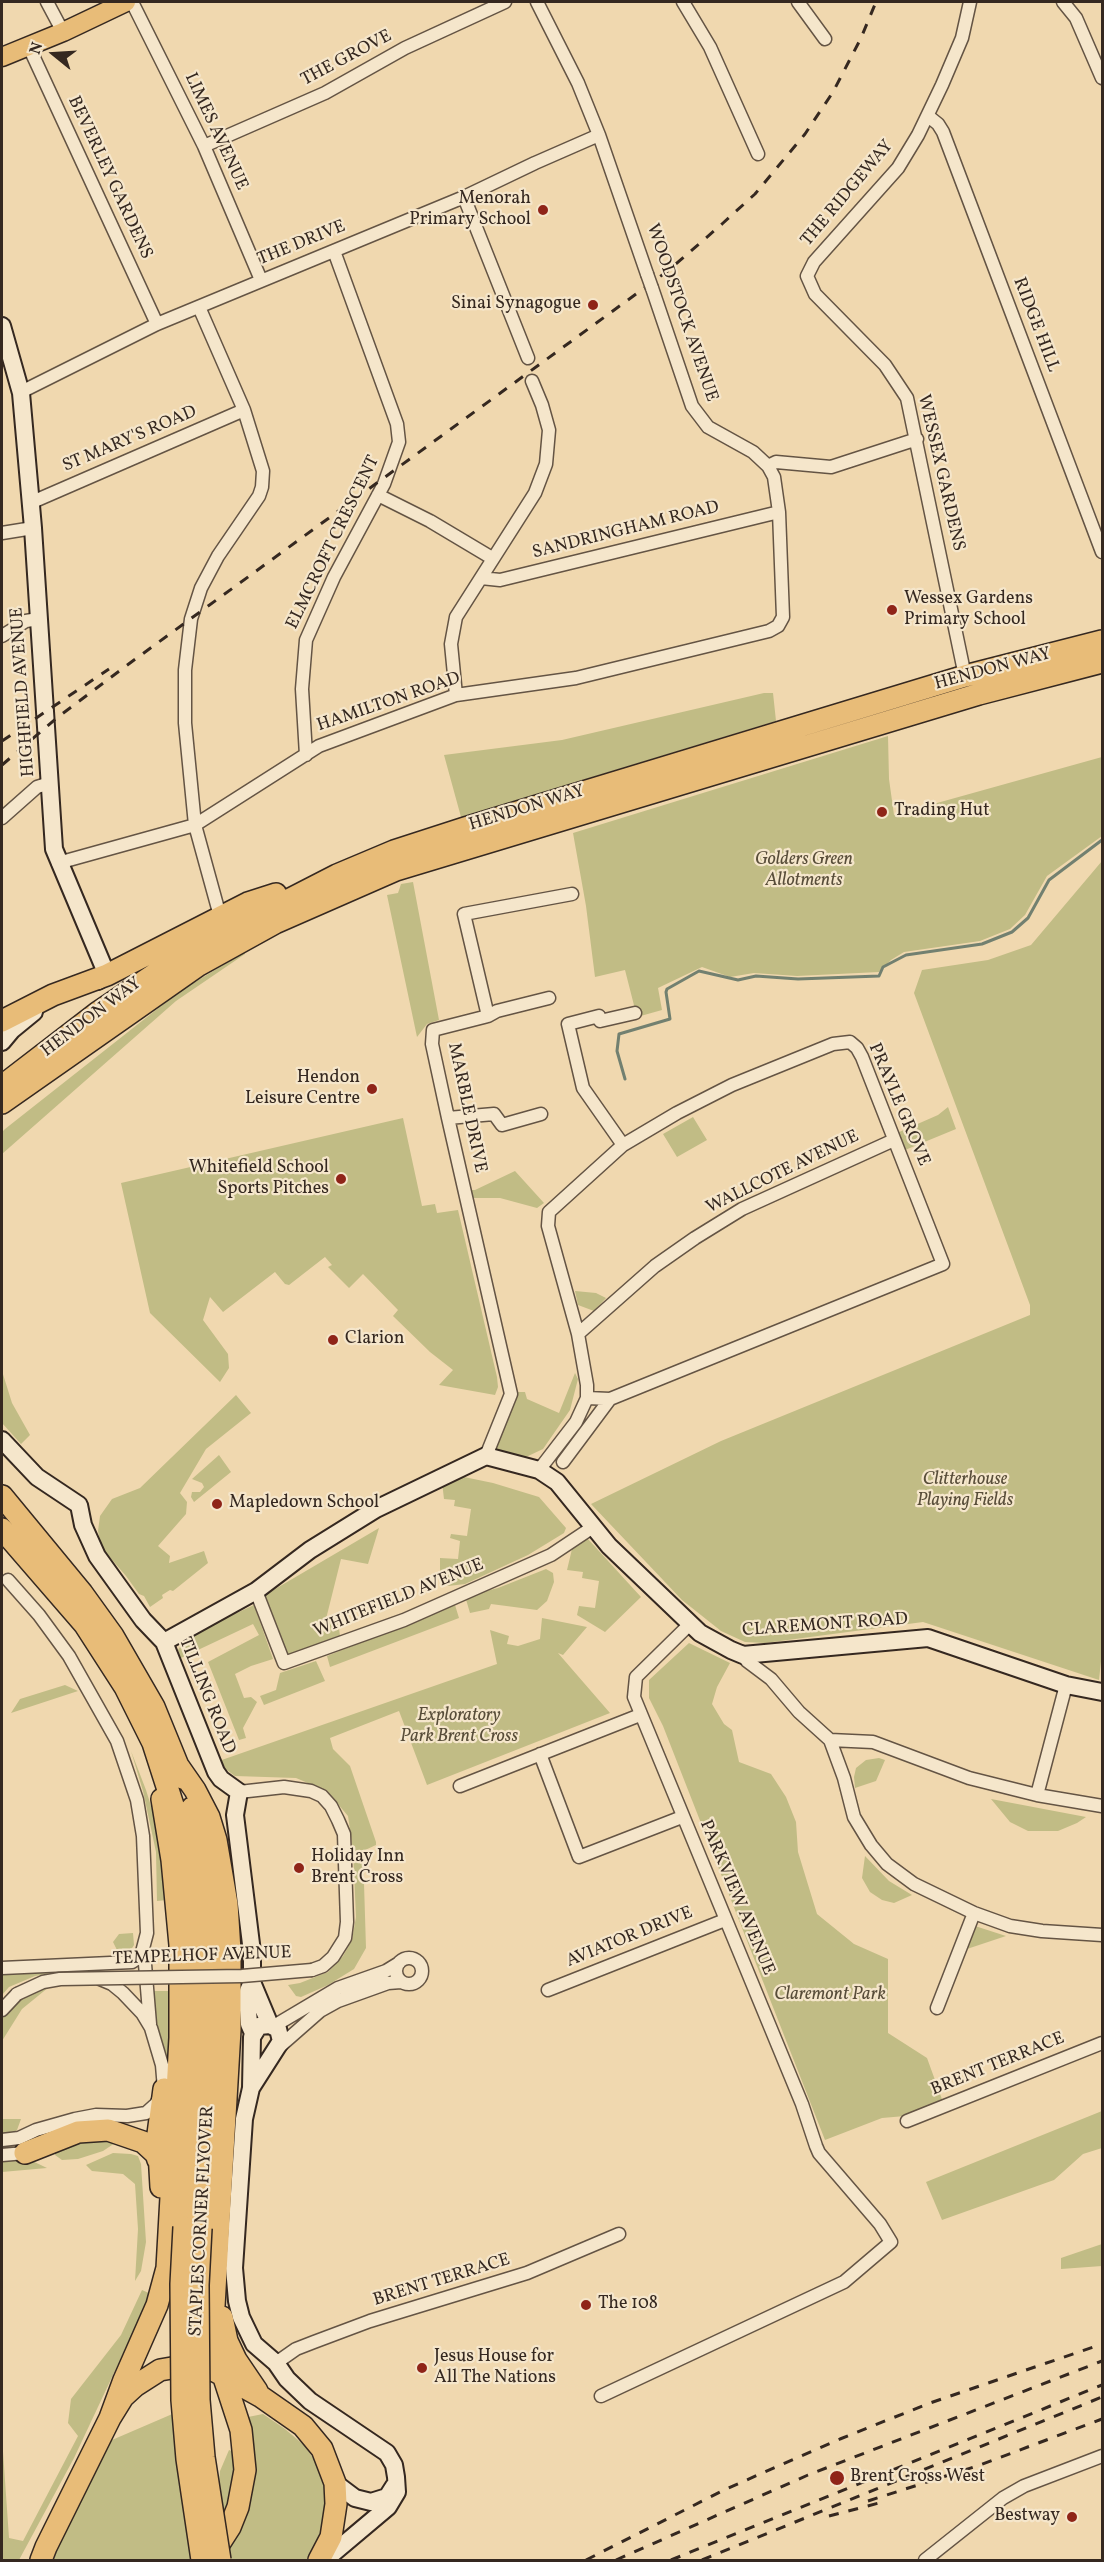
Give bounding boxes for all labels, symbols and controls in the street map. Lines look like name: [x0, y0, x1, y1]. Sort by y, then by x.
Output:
north arrow: [24, 24, 84, 84]
street label: THE GROVE: [298, 26, 396, 92]
text: N: [25, 40, 49, 57]
street label: LIMES AVENUE: [178, 70, 252, 194]
street label: BEVERLEY GARDENS: [62, 93, 156, 263]
street label: THE RIDGEWAY: [797, 136, 899, 252]
place label: Menorah Primary School: [409, 189, 531, 232]
marker: Menorah Primary School: [536, 203, 550, 217]
street label: THE DRIVE: [255, 217, 349, 271]
street label: WOODSTOCK AVENUE: [640, 221, 722, 405]
street label: RIDGE HILL: [1007, 275, 1063, 375]
place label: Sinai Synagogue: [451, 294, 581, 316]
marker: Sinai Synagogue: [586, 298, 600, 312]
street label: WESSEX GARDENS: [911, 393, 969, 553]
street label: ST MARY'S ROAD: [60, 402, 200, 478]
street label: ELMCROFT CRESCENT: [283, 453, 385, 633]
street label: SANDRINGHAM ROAD: [530, 497, 722, 565]
place label: Wessex Gardens Primary School: [904, 589, 1033, 632]
marker: Wessex Gardens Primary School: [885, 603, 899, 617]
street label: HIGHFIELD AVENUE: [7, 606, 41, 778]
street label: HENDON WAY: [932, 644, 1054, 696]
street label: HAMILTON ROAD: [315, 668, 463, 738]
street label: HENDON WAY: [467, 781, 587, 837]
place label: Trading Hut: [894, 801, 989, 823]
marker: Trading Hut: [875, 805, 889, 819]
park label: Golders Green Allotments: [755, 850, 853, 892]
street label: HENDON WAY: [38, 973, 146, 1063]
street label: PRAYLE GROVE: [862, 1040, 934, 1170]
street label: MARBLE DRIVE: [442, 1041, 490, 1175]
place label: Hendon Leisure Centre: [245, 1068, 360, 1110]
marker: Hendon Leisure Centre: [365, 1082, 379, 1096]
street label: WALLCOTE AVENUE: [703, 1127, 863, 1219]
place label: Whitefield School Sports Pitches: [189, 1158, 329, 1200]
marker: Whitefield School Sports Pitches: [334, 1172, 348, 1186]
place label: Clarion: [345, 1329, 404, 1351]
marker: Clarion: [326, 1333, 340, 1347]
park label: Clitterhouse Playing Fields: [917, 1470, 1013, 1512]
place label: Mapledown School: [229, 1493, 379, 1515]
marker: Mapledown School: [210, 1497, 224, 1511]
street label: WHITEFIELD AVENUE: [311, 1555, 487, 1643]
street label: CLAREMONT ROAD: [741, 1609, 909, 1643]
street label: TILLING ROAD: [173, 1634, 239, 1758]
park label: Exploratory Park Brent Cross: [400, 1706, 518, 1748]
street label: PARKVIEW AVENUE: [693, 1817, 779, 1979]
place label: Holiday Inn Brent Cross: [311, 1847, 405, 1890]
marker: Holiday Inn Brent Cross: [292, 1861, 306, 1875]
street label: AVIATOR DRIVE: [564, 1903, 696, 1973]
street label: TEMPELHOF AVENUE: [112, 1943, 292, 1971]
park label: Claremont Park: [774, 1985, 886, 2007]
street label: BRENT TERRACE: [928, 2028, 1068, 2102]
street label: STAPLES CORNER FLYOVER: [186, 2105, 220, 2337]
street label: BRENT TERRACE: [371, 2250, 513, 2312]
place label: The 108: [598, 2294, 658, 2316]
marker: The 108: [579, 2298, 593, 2312]
place label: Jesus House for All The Nations: [434, 2347, 556, 2390]
marker: Jesus House for All The Nations: [415, 2361, 429, 2375]
place label: Brent Cross West: [850, 2467, 985, 2489]
marker: Brent Cross West: [828, 2469, 846, 2487]
place label: Bestway: [994, 2506, 1060, 2528]
marker: Bestway: [1065, 2510, 1079, 2524]

